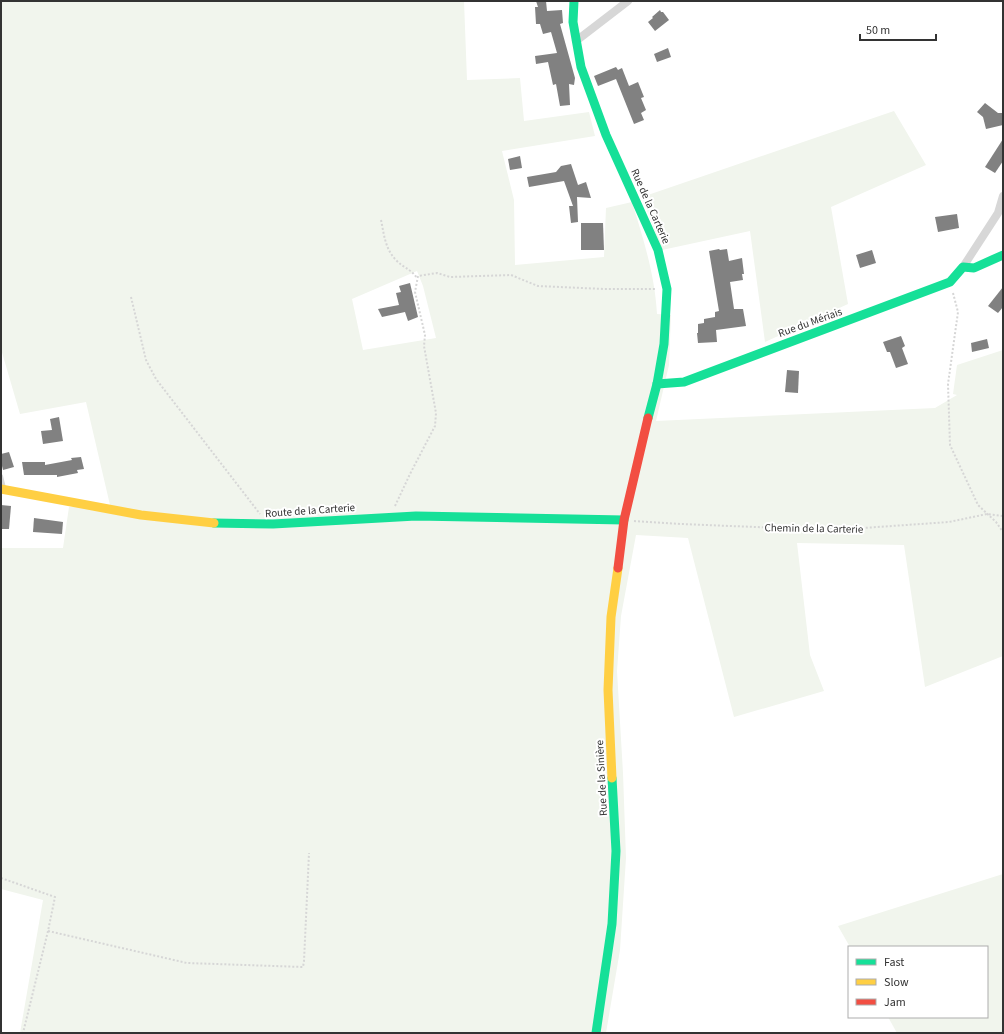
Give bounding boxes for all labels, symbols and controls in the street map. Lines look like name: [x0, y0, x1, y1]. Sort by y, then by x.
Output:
scale bar: [860, 16, 936, 42]
text: 50 m: [866, 22, 890, 39]
street label: Rue de la Carterie: [627, 166, 674, 247]
street label: Rue du Mériais: [776, 304, 845, 341]
street label: Route de la Carterie: [264, 500, 356, 521]
street label: Chemin de la Carterie: [765, 520, 864, 537]
street label: Rue de la Sinière: [592, 739, 611, 816]
legend: [848, 946, 988, 1018]
text: Fast: [884, 954, 904, 971]
text: Slow: [884, 974, 909, 991]
text: Jam: [884, 994, 906, 1011]

